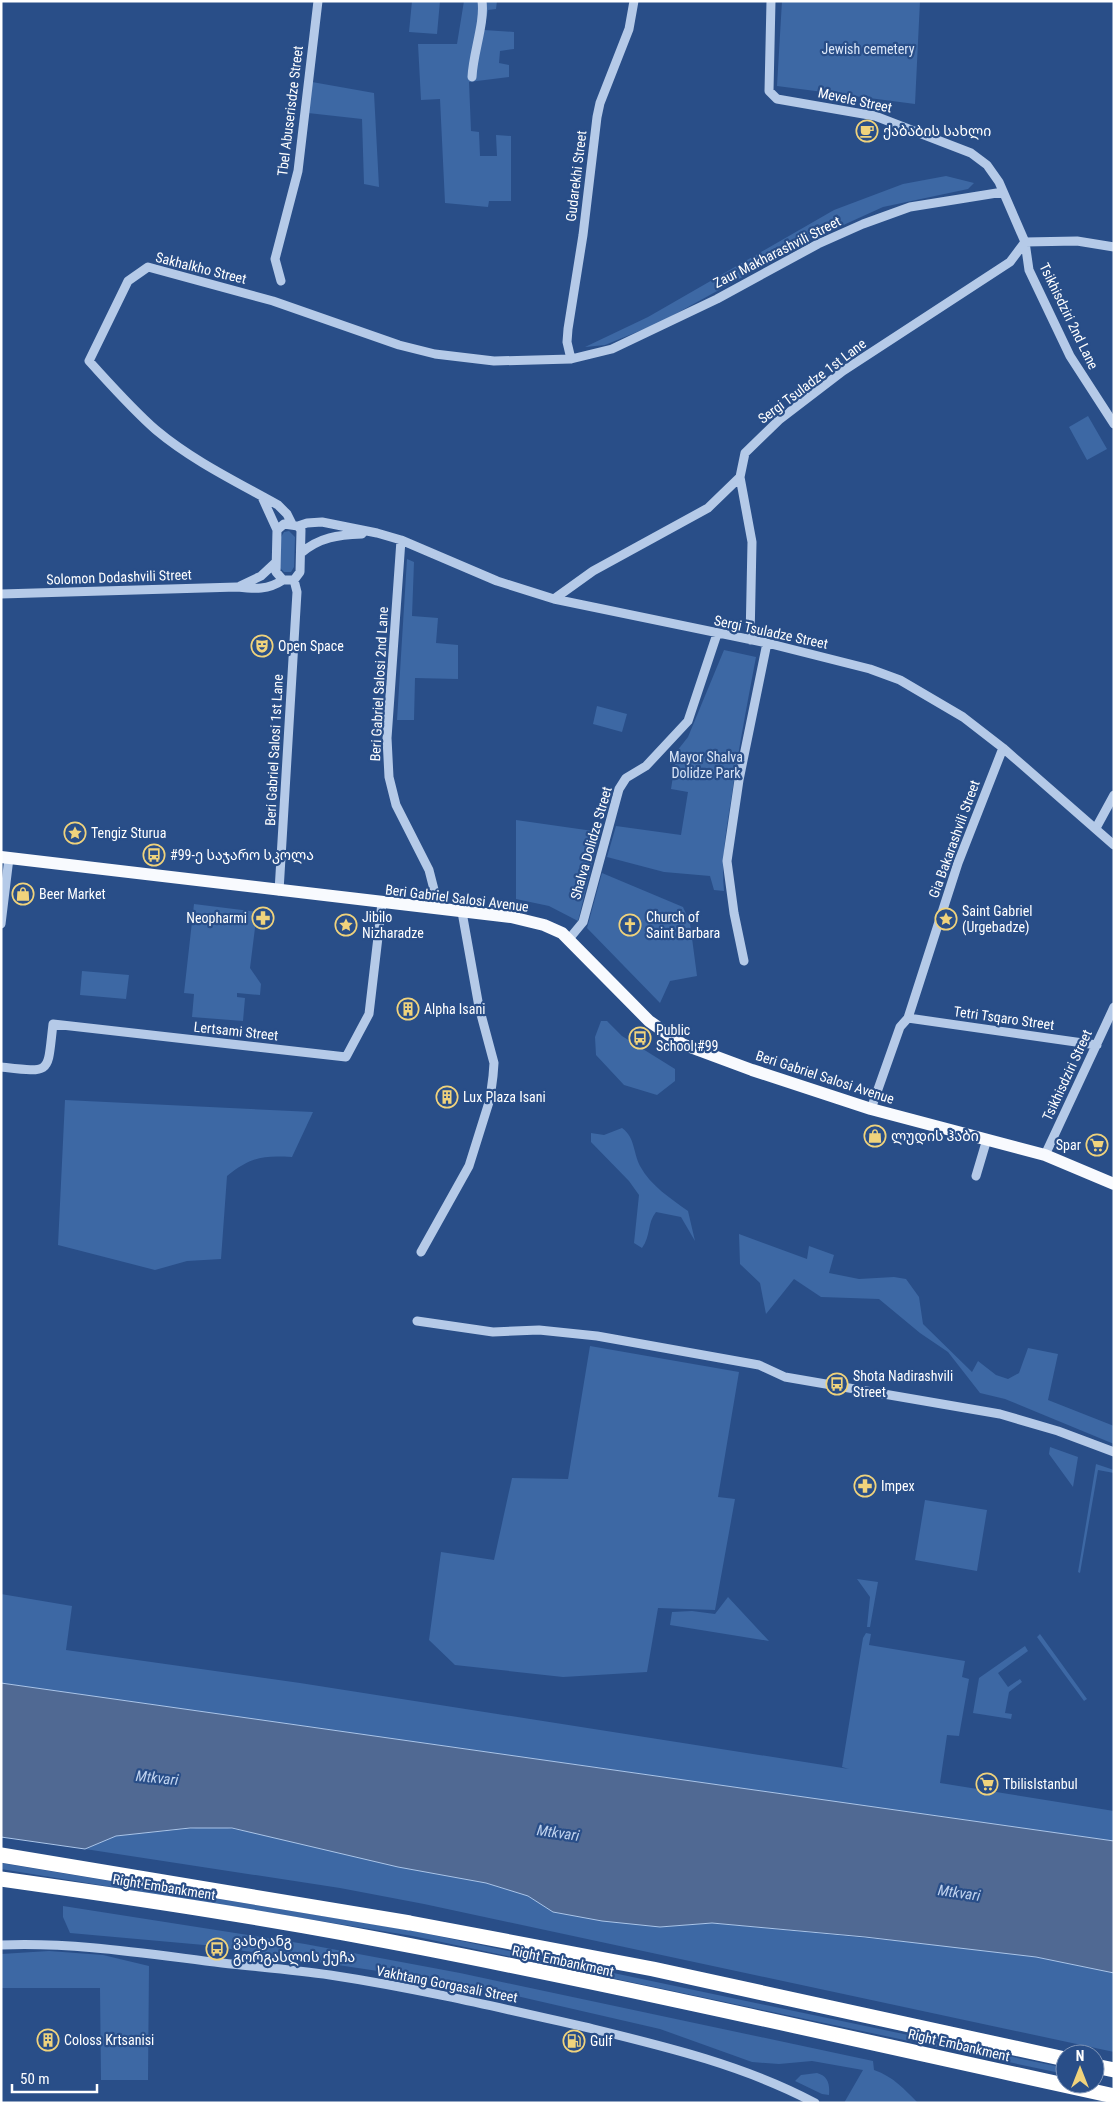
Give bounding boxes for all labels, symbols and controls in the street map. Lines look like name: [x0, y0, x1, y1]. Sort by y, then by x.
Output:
park label: Jewish cemetery: [821, 41, 915, 57]
street label: Tbel Abuserisdze Street: [274, 45, 306, 177]
street label: Mevele Street: [817, 84, 893, 116]
cafe icon: ქაბაბის სახლი: [855, 119, 879, 143]
place label: ქაბაბის სახლი: [883, 123, 991, 140]
street label: Gudarekhi Street: [562, 130, 590, 222]
street label: Zaur Makharashvili Street: [711, 213, 843, 291]
street label: Sakhalkho Street: [154, 249, 248, 287]
street label: Tsikhisdziri 2nd Lane: [1036, 260, 1102, 372]
street label: Sergi Tsuladze 1st Lane: [755, 335, 869, 427]
street label: Solomon Dodashvili Street: [46, 566, 192, 588]
street label: Beri Gabriel Salosi 2nd Lane: [367, 606, 391, 762]
street label: Sergi Tsuladze Street: [713, 612, 829, 652]
theatre icon: Open Space: [250, 634, 274, 658]
place label: Open Space: [278, 638, 344, 654]
street label: Beri Gabriel Salosi 1st Lane: [262, 673, 286, 826]
park label: Mayor Shalva Dolidze Park: [669, 749, 743, 781]
street label: Gia Bakarashvili Street: [925, 778, 983, 900]
street label: Shalva Dolidze Street: [567, 785, 615, 901]
place icon: Tengiz Sturua: [63, 821, 87, 845]
place label: Tengiz Sturua: [91, 825, 166, 841]
bus stop icon: #99-ე საჯარო სკოლა: [142, 843, 166, 867]
place label: #99-ე საჯარო სკოლა: [170, 847, 314, 864]
street label: Beri Gabriel Salosi Avenue: [384, 881, 530, 915]
shop icon: Beer Market: [11, 882, 35, 906]
place label: Beer Market: [39, 886, 106, 902]
place label: Saint Gabriel (Urgebadze): [962, 903, 1032, 936]
pharmacy icon: Neopharmi: [251, 906, 275, 930]
place icon: Saint Gabriel (Urgebadze): [934, 907, 958, 931]
place label: Jibilo Nizharadze: [362, 909, 424, 941]
place label: Church of Saint Barbara: [646, 909, 720, 941]
place label: Neopharmi: [186, 910, 247, 926]
place icon: Jibilo Nizharadze: [334, 913, 358, 937]
church icon: Church of Saint Barbara: [618, 913, 642, 937]
building icon: Alpha Isani: [396, 997, 420, 1021]
place label: Alpha Isani: [424, 1001, 485, 1017]
street label: Tetri Tsqaro Street: [953, 1003, 1055, 1033]
street label: Lertsami Street: [193, 1019, 279, 1043]
place label: Public School #99: [656, 1022, 718, 1054]
bus stop icon: Public School #99: [628, 1026, 652, 1050]
street label: Tsikhisdziri Street: [1039, 1027, 1095, 1123]
street label: Beri Gabriel Salosi Avenue: [754, 1047, 897, 1107]
building icon: Lux Plaza Isani: [435, 1085, 459, 1109]
place label: Lux Plaza Isani: [463, 1089, 546, 1105]
shop icon: ლუდის ჰაბი: [863, 1124, 887, 1148]
place label: ლუდის ჰაბი: [891, 1128, 979, 1145]
supermarket icon: Spar: [1085, 1133, 1109, 1157]
place label: Spar: [1056, 1137, 1081, 1153]
place label: Shota Nadirashvili Street: [853, 1368, 953, 1400]
bus stop icon: Shota Nadirashvili Street: [825, 1372, 849, 1396]
pharmacy icon: Impex: [853, 1474, 877, 1498]
place label: Impex: [881, 1478, 915, 1494]
water label: Mtkvari: [135, 1767, 180, 1789]
supermarket icon: TbilisIstanbul: [975, 1772, 999, 1796]
place label: TbilisIstanbul: [1003, 1776, 1078, 1792]
water label: Mtkvari: [536, 1821, 581, 1845]
street label: Right Embankment: [111, 1871, 217, 1903]
water label: Mtkvari: [937, 1881, 982, 1905]
place label: ვახტანგ გორგასლის ქუჩა: [233, 1933, 355, 1966]
bus stop icon: ვახტანგ გორგასლის ქუჩა: [205, 1937, 229, 1961]
street label: Right Embankment: [511, 1942, 615, 1980]
street label: Vakhtang Gorgasali Street: [375, 1962, 519, 2006]
street label: Right Embankment: [907, 2026, 1011, 2064]
building icon: Coloss Krtsanisi: [36, 2028, 60, 2052]
fuel station icon: Gulf: [562, 2029, 586, 2053]
place label: Coloss Krtsanisi: [64, 2032, 154, 2048]
place label: Gulf: [590, 2033, 613, 2049]
north arrow: [1055, 2044, 1105, 2094]
text: N: [1076, 2048, 1084, 2064]
scale bar: [12, 2062, 98, 2094]
text: 50 m: [20, 2070, 50, 2088]

